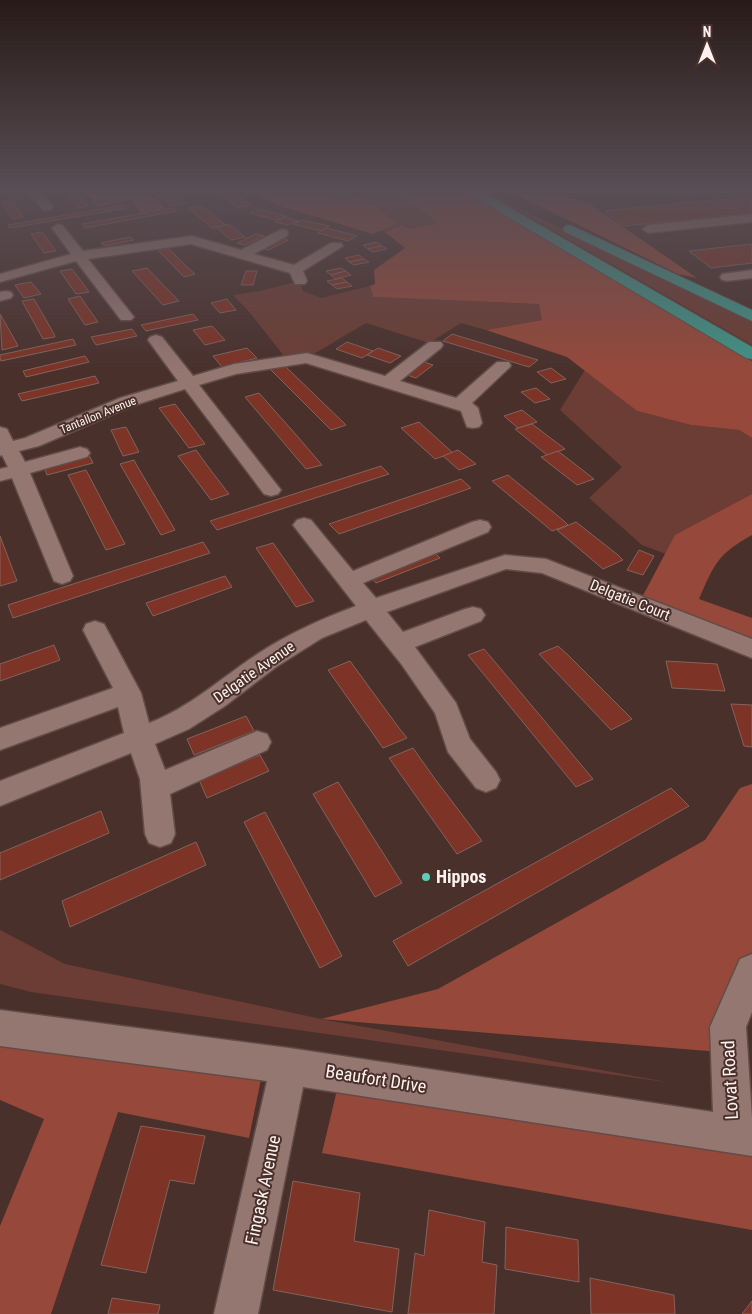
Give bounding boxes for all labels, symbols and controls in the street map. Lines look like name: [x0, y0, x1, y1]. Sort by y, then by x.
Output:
north arrow: [682, 20, 732, 70]
text: N: [703, 24, 711, 40]
street label: Tantallon Avenue: [58, 393, 139, 437]
street label: Delgatie Court: [587, 576, 673, 624]
street label: Delgatie Avenue: [210, 637, 298, 707]
place label: Hippos: [436, 866, 487, 887]
marker: Hippos: [420, 871, 432, 883]
street label: Lovat Road: [717, 1040, 742, 1120]
street label: Beaufort Drive: [324, 1060, 428, 1097]
street label: Fingask Avenue: [241, 1133, 284, 1247]

